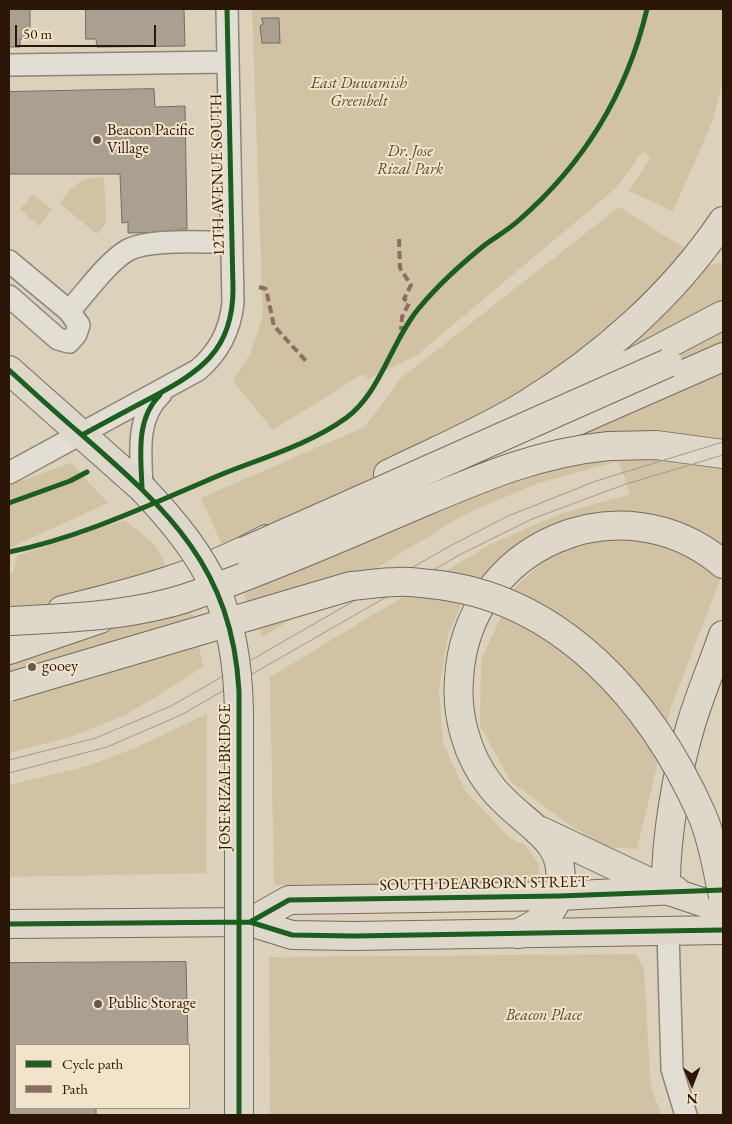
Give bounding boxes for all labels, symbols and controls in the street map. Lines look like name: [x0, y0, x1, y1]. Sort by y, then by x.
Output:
scale bar: [18, 15, 159, 47]
text: 50 m: [23, 24, 52, 43]
park label: East Duwamish Greenbelt: [311, 74, 407, 112]
street label: 12TH AVENUE SOUTH: [207, 94, 229, 256]
place label: Beacon Pacific Village: [107, 121, 194, 159]
marker: Beacon Pacific Village: [91, 134, 103, 146]
park label: Dr. Jose Rizal Park: [377, 142, 443, 180]
place label: gooey: [42, 657, 78, 677]
marker: gooey: [26, 661, 38, 673]
street label: JOSE RIZAL BRIDGE: [216, 704, 236, 850]
street label: SOUTH DEARBORN STREET: [379, 873, 589, 895]
place label: Public Storage: [108, 994, 196, 1014]
marker: Public Storage: [92, 998, 104, 1010]
park label: Beacon Place: [506, 1006, 582, 1026]
legend: [15, 1044, 190, 1109]
text: Cycle path: [62, 1054, 123, 1073]
north arrow: [667, 1059, 717, 1109]
text: Path: [62, 1079, 88, 1098]
text: N: [686, 1090, 698, 1108]

